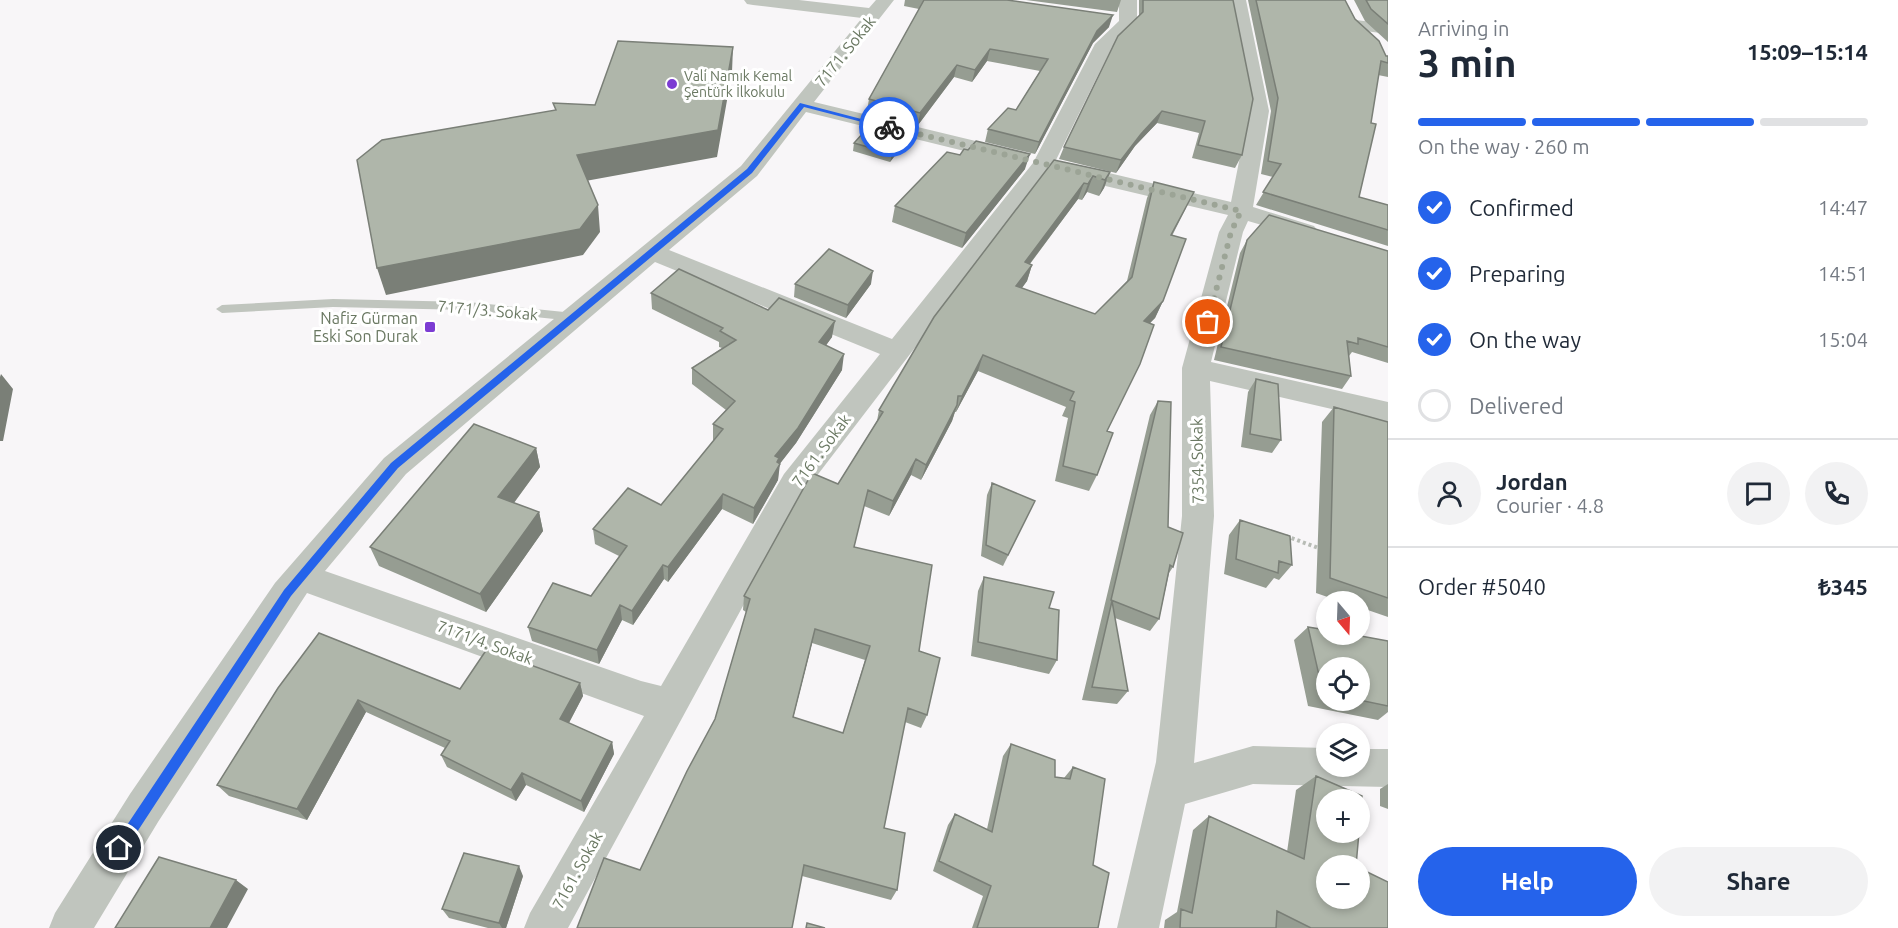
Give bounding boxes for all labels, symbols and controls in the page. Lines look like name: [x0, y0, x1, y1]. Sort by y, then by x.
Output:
street label: 7171. Sokak: [811, 12, 879, 90]
text: Arriving in: [1418, 17, 1509, 40]
text: 15:09–15:14: [1747, 39, 1868, 64]
text: 3 min: [1418, 41, 1517, 84]
place label: Vali Namık Kemal Şentürk İlkokulu: [684, 68, 792, 100]
marker: Vali Namık Kemal Şentürk İlkokulu: [665, 77, 679, 91]
courier: [859, 97, 919, 157]
icon: bike: [873, 111, 906, 144]
text: On the way · 260 m: [1418, 135, 1590, 158]
icon: check: [1418, 191, 1451, 224]
text: Confirmed: [1469, 195, 1574, 220]
text: 14:47: [1818, 196, 1868, 219]
icon: check: [1418, 257, 1451, 290]
text: Preparing: [1469, 261, 1566, 286]
text: 14:51: [1818, 262, 1868, 285]
pin: [1182, 296, 1233, 347]
street label: 7171/3. Sokak: [437, 297, 539, 323]
icon: bag: [1191, 305, 1224, 338]
place label: Nafiz Gürman Eski Son Durak: [313, 309, 418, 345]
marker: Nafiz Gürman Eski Son Durak: [423, 320, 437, 334]
icon: check: [1418, 323, 1451, 356]
text: On the way: [1469, 327, 1581, 352]
text: 15:04: [1818, 328, 1868, 351]
text: Delivered: [1469, 393, 1564, 418]
street label: 7161. Sokak: [788, 410, 854, 490]
street label: 7354. Sokak: [1187, 418, 1207, 504]
button: person: [1418, 462, 1481, 525]
button: chat: [1727, 462, 1790, 525]
button: phone: [1805, 462, 1868, 525]
text: Jordan: [1496, 469, 1568, 494]
text: Courier · 4.8: [1496, 494, 1604, 517]
text: Order #5040: [1418, 574, 1546, 599]
text: ₺345: [1818, 574, 1868, 599]
north arrow: [1316, 591, 1370, 645]
map controls: [1316, 591, 1370, 909]
street label: 7171/4. Sokak: [435, 616, 535, 668]
button: locate: [1316, 657, 1370, 711]
button: layers: [1316, 723, 1370, 777]
button: +: [1316, 789, 1370, 843]
pin: [93, 822, 144, 873]
street label: 7161. Sokak: [548, 828, 606, 912]
icon: home: [102, 831, 135, 864]
button: Help: [1418, 847, 1637, 916]
button: Share: [1649, 847, 1868, 916]
button: −: [1316, 855, 1370, 909]

